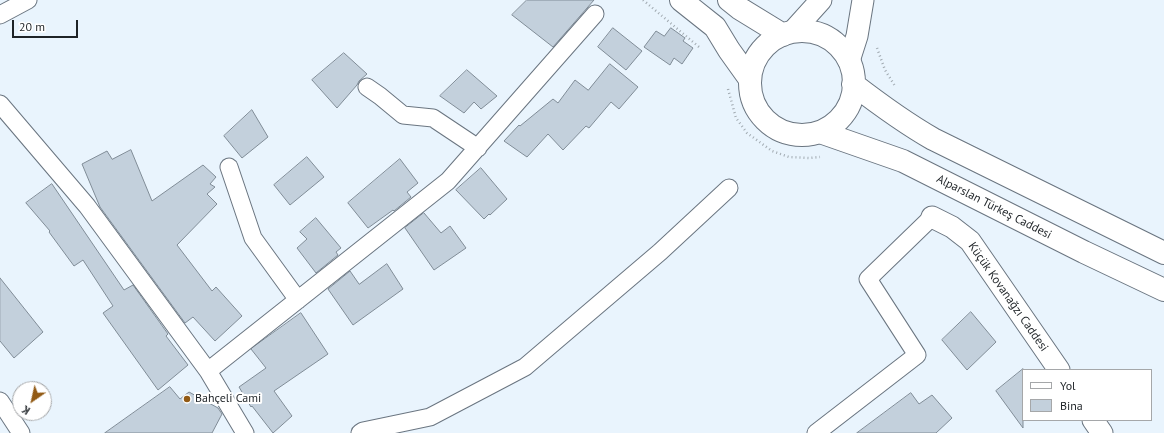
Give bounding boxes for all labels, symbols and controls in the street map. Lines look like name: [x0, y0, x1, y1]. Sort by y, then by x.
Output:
scale bar: [14, 12, 80, 38]
text: 20 m: [19, 19, 45, 34]
street label: Alparslan Türkeş Caddesi: [934, 172, 1054, 242]
street label: Küçük Kovanağzı Caddesi: [965, 240, 1051, 354]
legend: [1022, 369, 1152, 421]
text: Yol: [1060, 378, 1076, 393]
north arrow: [12, 381, 52, 421]
place label: Bahçeli Cami: [195, 392, 261, 406]
marker: Bahçeli Cami: [182, 394, 192, 404]
text: Bina: [1060, 398, 1083, 413]
text: K: [19, 402, 33, 418]

